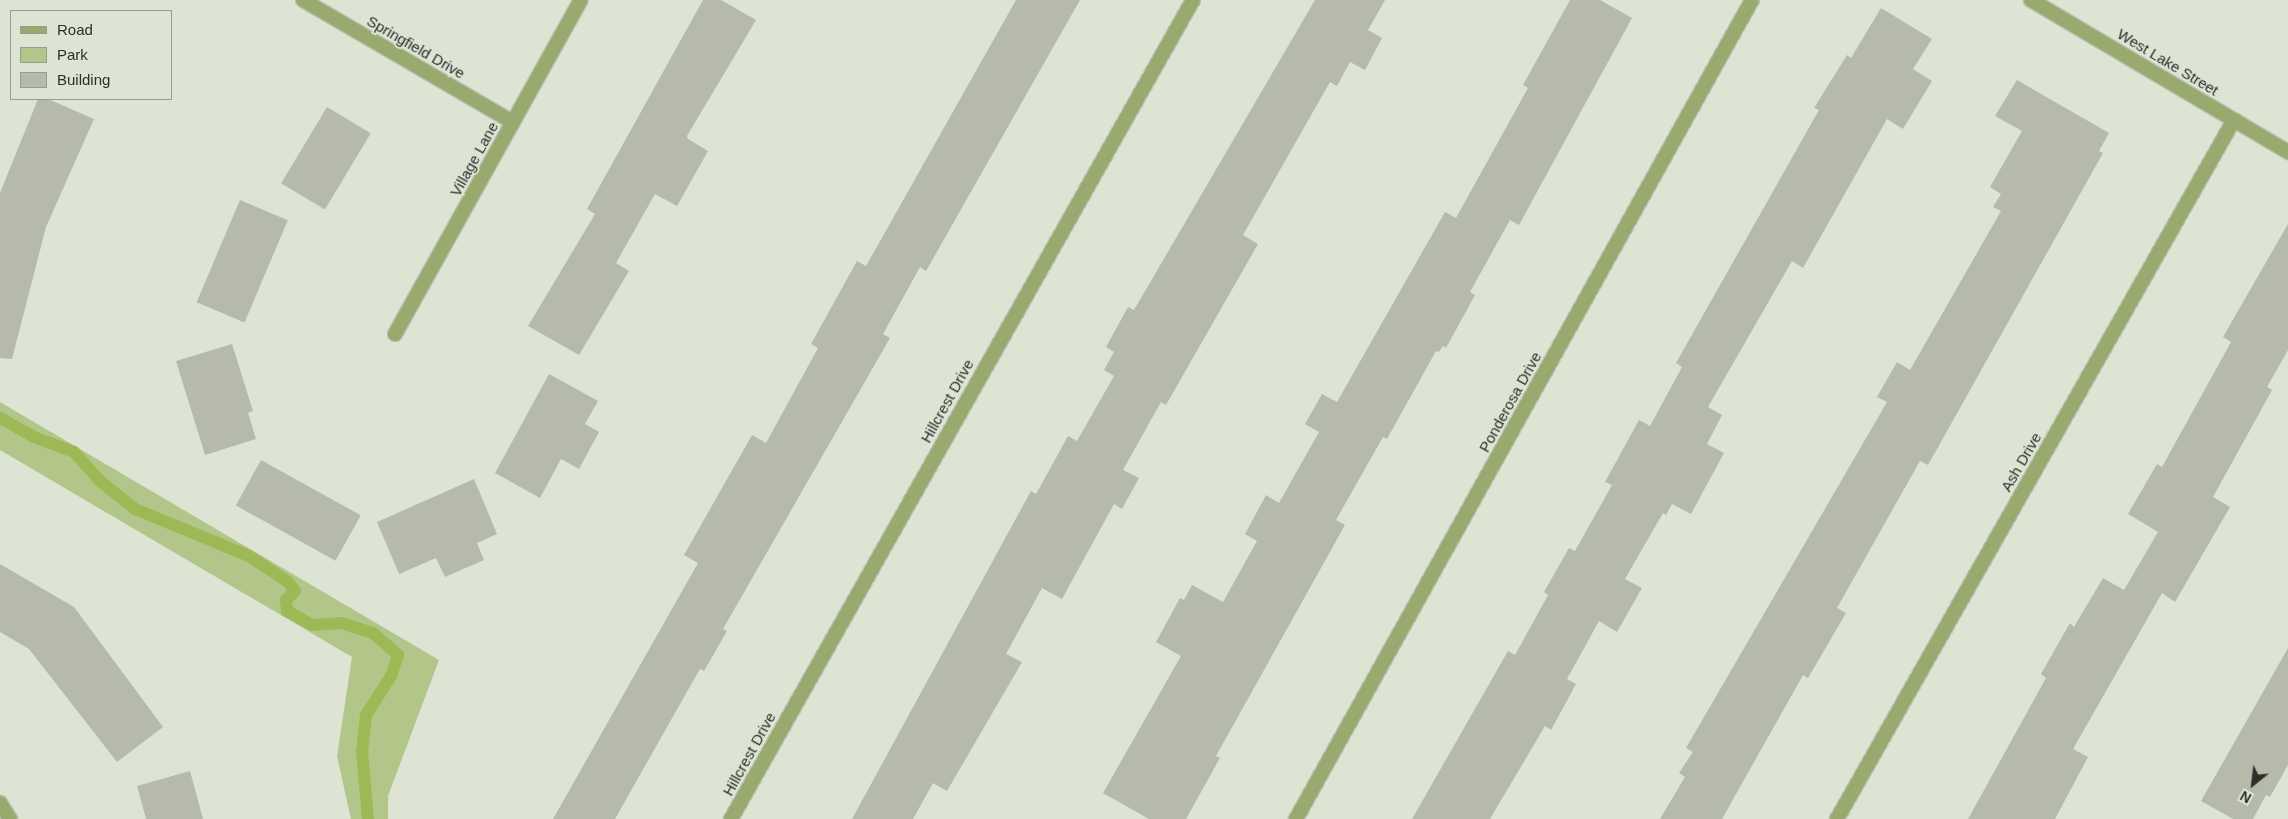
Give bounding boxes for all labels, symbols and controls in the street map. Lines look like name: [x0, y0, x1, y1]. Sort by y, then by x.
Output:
legend: [10, 10, 172, 100]
street label: Springfield Drive: [364, 12, 468, 82]
text: Road: [57, 21, 93, 38]
street label: West Lake Street: [2114, 25, 2222, 99]
text: Park: [57, 46, 88, 63]
text: Building: [57, 71, 110, 88]
street label: Village Lane: [446, 119, 502, 199]
street label: Ponderosa Drive: [1475, 349, 1545, 455]
street label: Hillcrest Drive: [917, 356, 977, 446]
street label: Ash Drive: [1997, 429, 2045, 495]
street label: Hillcrest Drive: [719, 709, 779, 799]
north arrow: [2228, 759, 2278, 809]
text: N: [2237, 788, 2254, 807]

